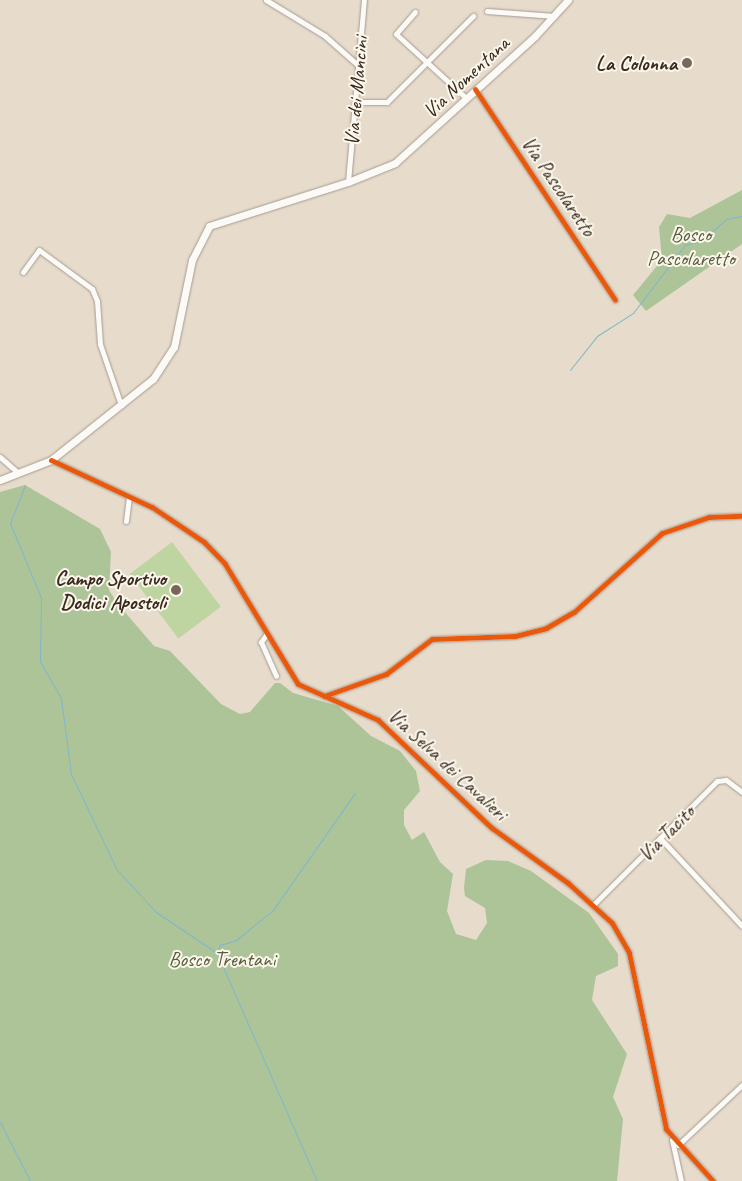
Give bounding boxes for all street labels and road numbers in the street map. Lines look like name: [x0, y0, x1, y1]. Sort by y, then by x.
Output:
street label: Via Nomentana: [417, 30, 515, 124]
street label: Via dei Mancini: [339, 35, 373, 147]
street label: Via Pascolaretto: [516, 131, 602, 241]
street label: Via Selva dei Cavalieri: [384, 703, 512, 825]
street label: Via Tacito: [632, 799, 700, 867]

